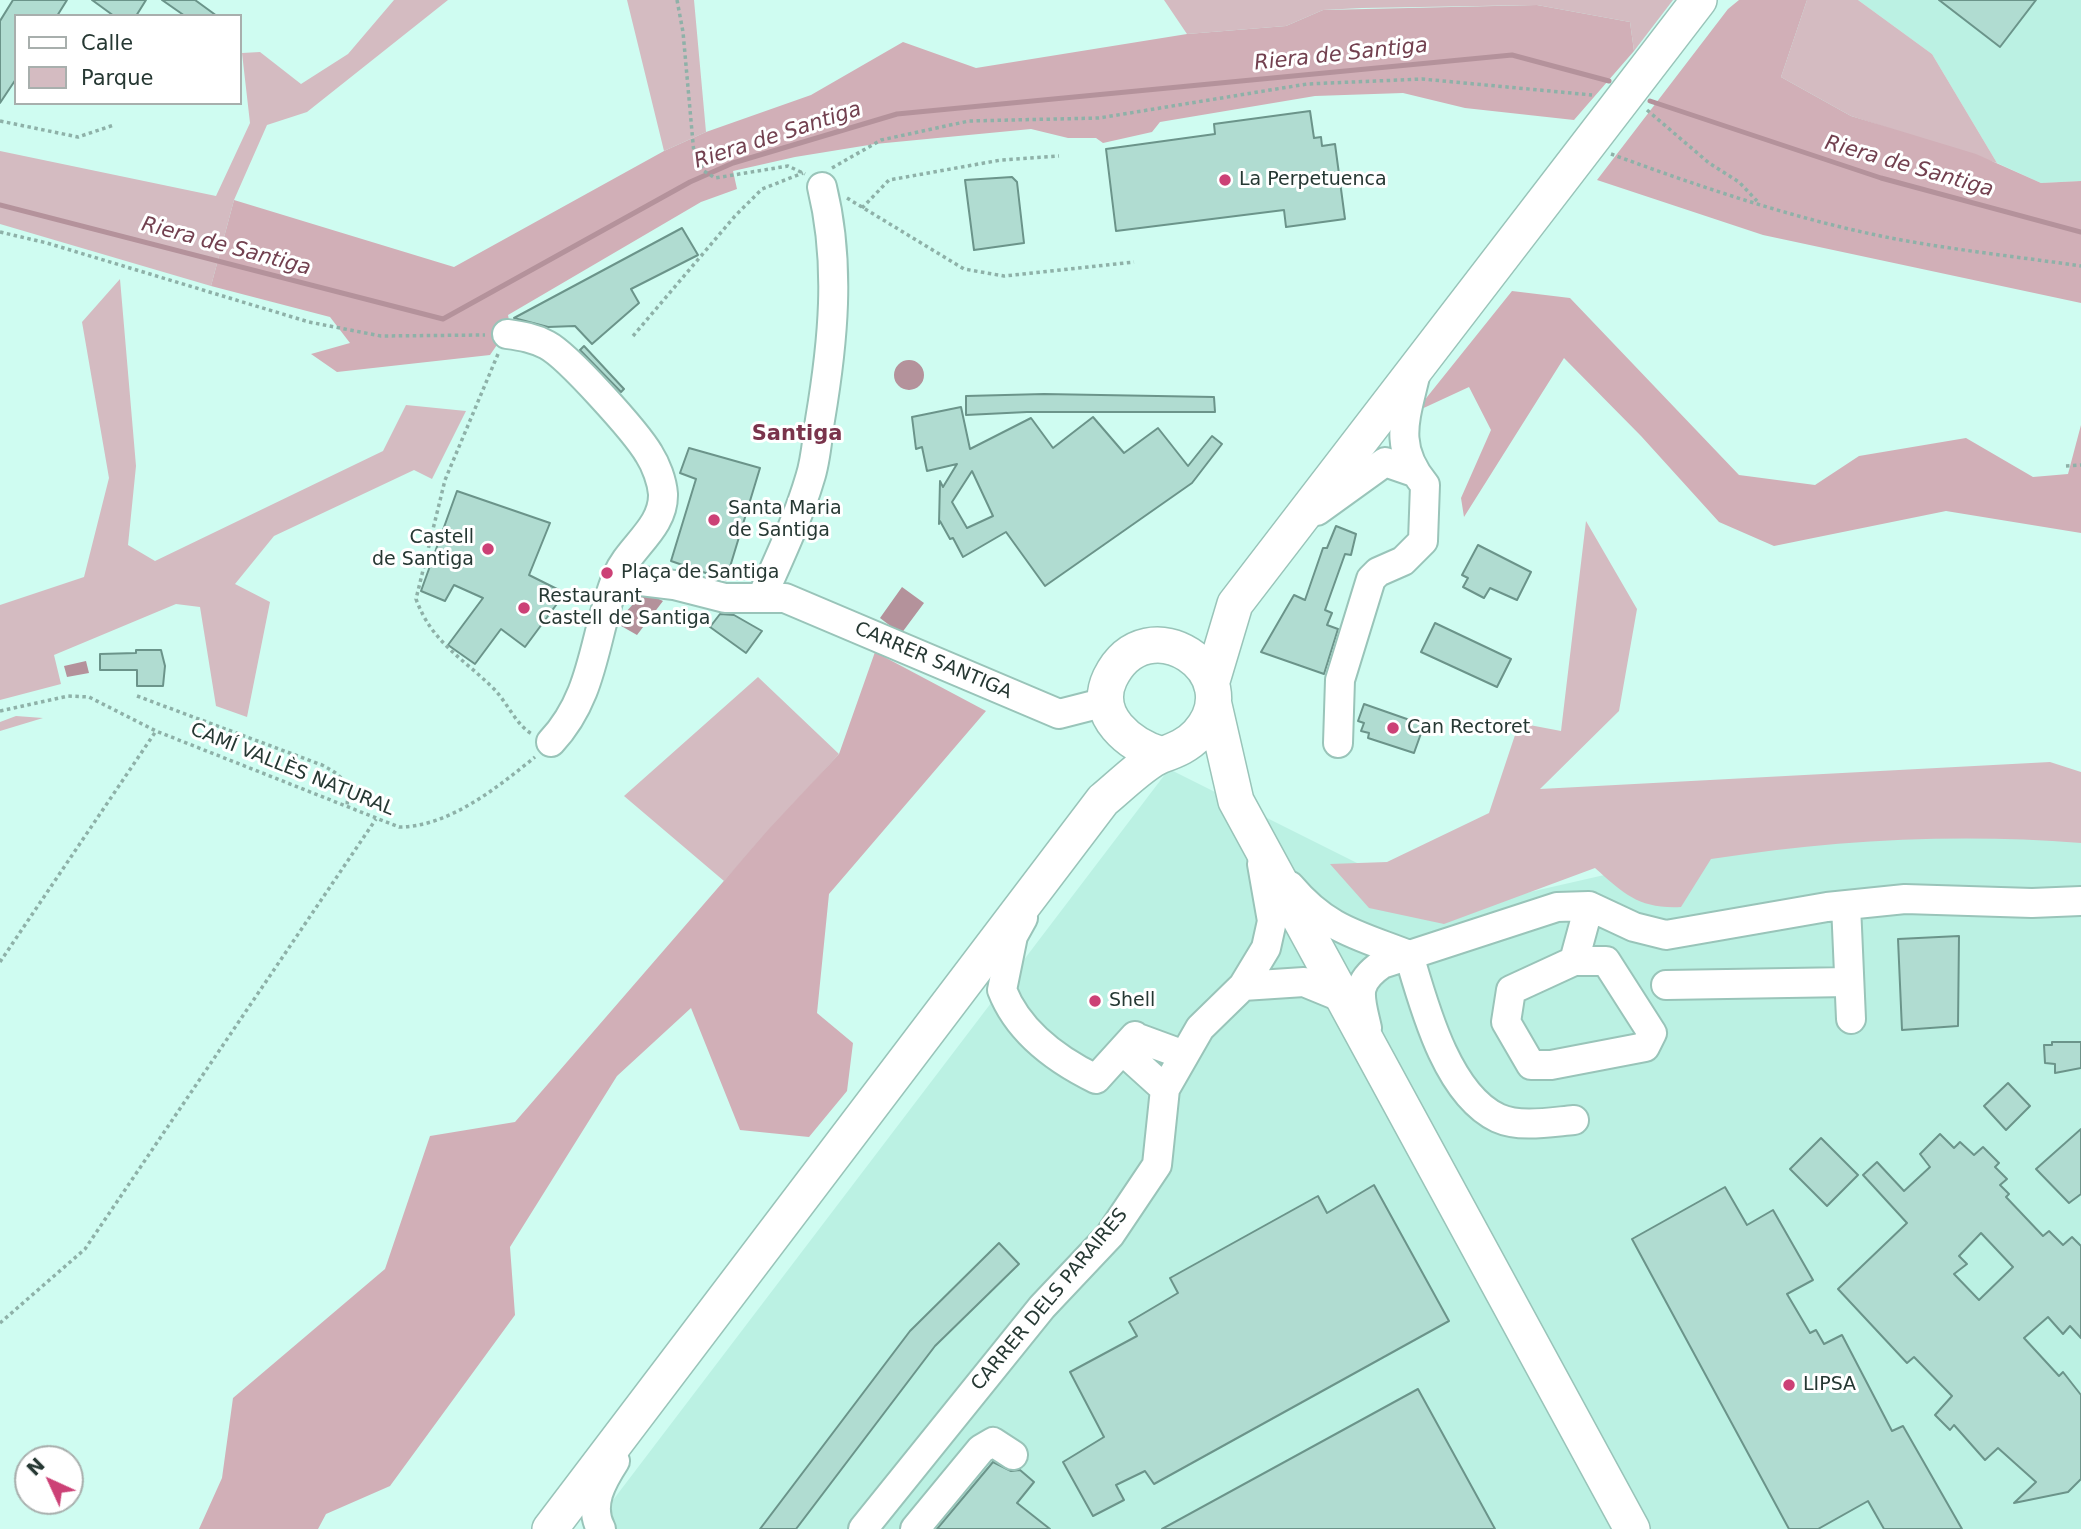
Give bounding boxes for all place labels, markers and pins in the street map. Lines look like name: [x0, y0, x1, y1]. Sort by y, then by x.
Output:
place label: La Perpetuenca: [1239, 169, 1387, 191]
marker: La Perpetuenca: [1217, 172, 1233, 188]
place label: Santa Maria de Santiga: [728, 498, 842, 542]
marker: Santa Maria de Santiga: [706, 512, 722, 528]
place label: Castell de Santiga: [372, 527, 474, 571]
marker: Castell de Santiga: [480, 541, 496, 557]
place label: Plaça de Santiga: [621, 562, 779, 584]
marker: Plaça de Santiga: [599, 565, 615, 581]
place label: Restaurant Castell de Santiga: [538, 586, 711, 630]
marker: Restaurant Castell de Santiga: [516, 600, 532, 616]
place label: Can Rectoret: [1407, 717, 1530, 739]
marker: Can Rectoret: [1385, 720, 1401, 736]
place label: Shell: [1109, 990, 1155, 1012]
marker: Shell: [1087, 993, 1103, 1009]
place label: LIPSA: [1803, 1374, 1856, 1396]
marker: LIPSA: [1781, 1377, 1797, 1393]

